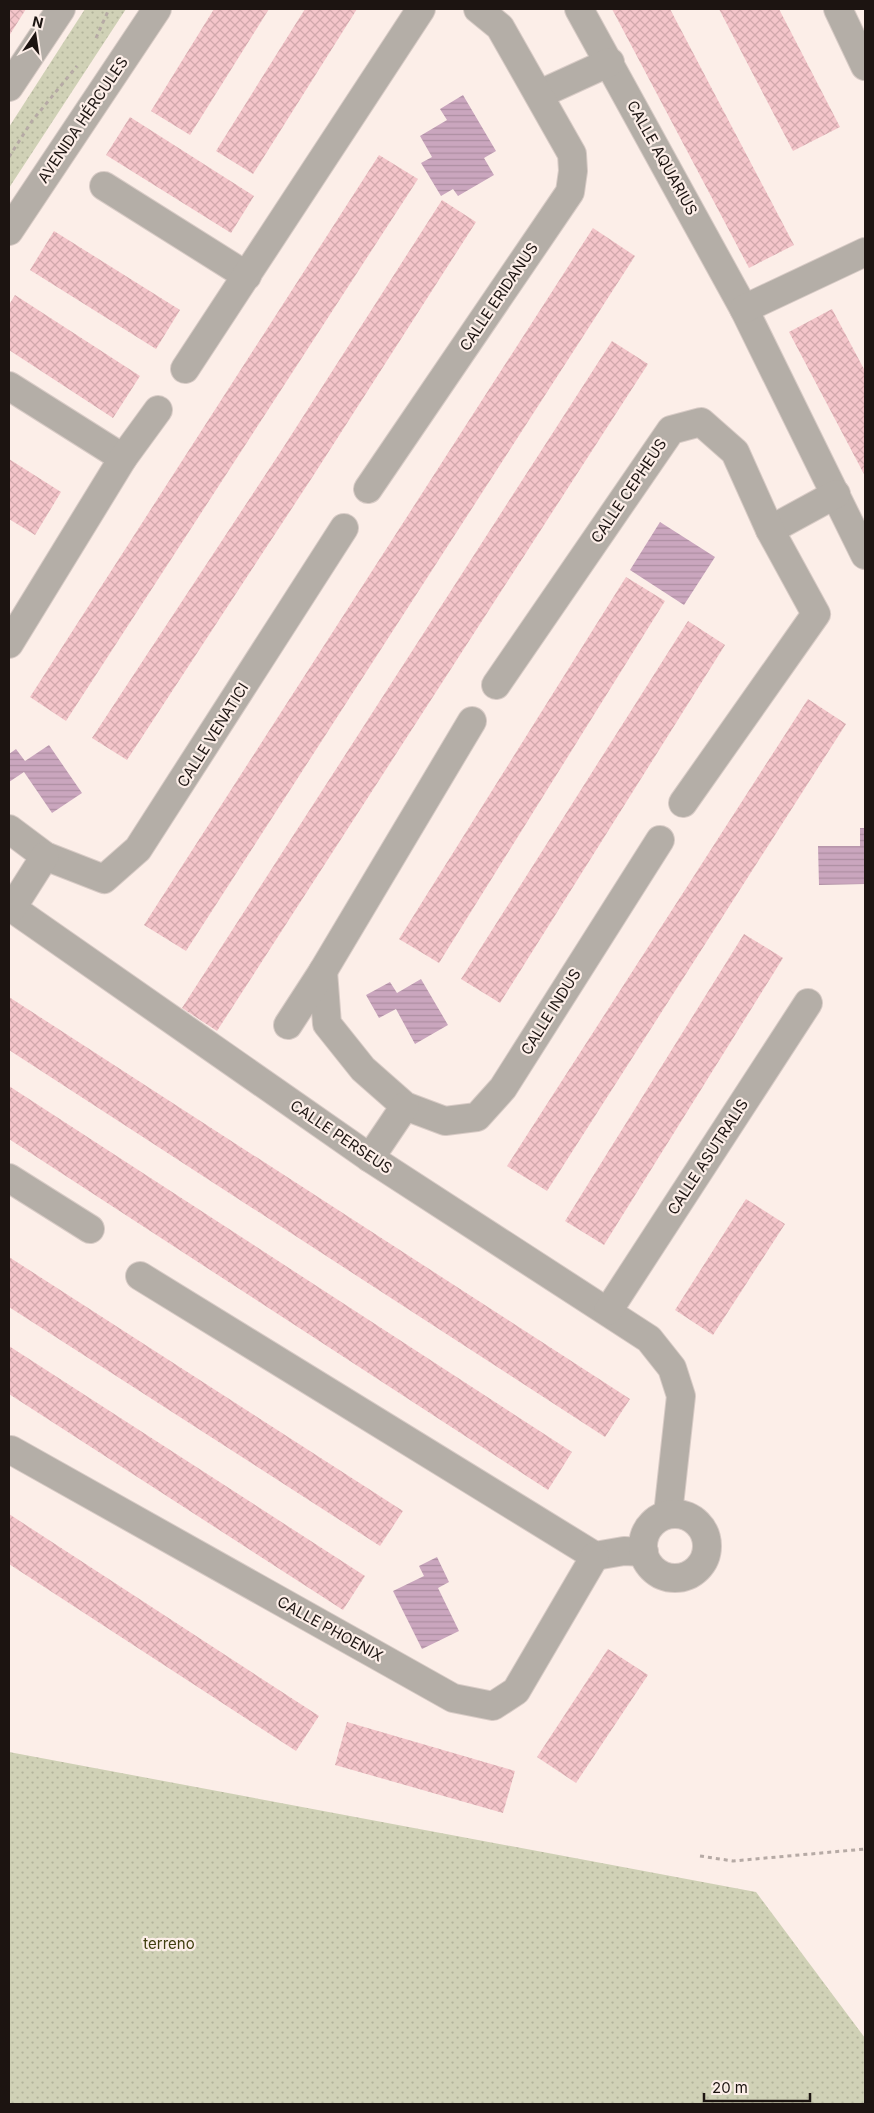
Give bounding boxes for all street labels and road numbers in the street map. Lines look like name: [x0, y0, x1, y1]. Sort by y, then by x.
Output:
street label: AVENIDA HÉRCULES: [33, 53, 132, 186]
street label: CALLE AQUARIUS: [623, 97, 702, 218]
street label: CALLE ERIDANUS: [455, 239, 542, 355]
street label: CALLE CEPHEUS: [587, 435, 670, 546]
street label: CALLE VENATICI: [173, 679, 252, 791]
street label: CALLE INDUS: [517, 965, 585, 1058]
street label: CALLE PERSEUS: [287, 1095, 396, 1178]
street label: CALLE ASUTRALIS: [663, 1095, 752, 1218]
street label: CALLE PHOENIX: [274, 1592, 386, 1665]

